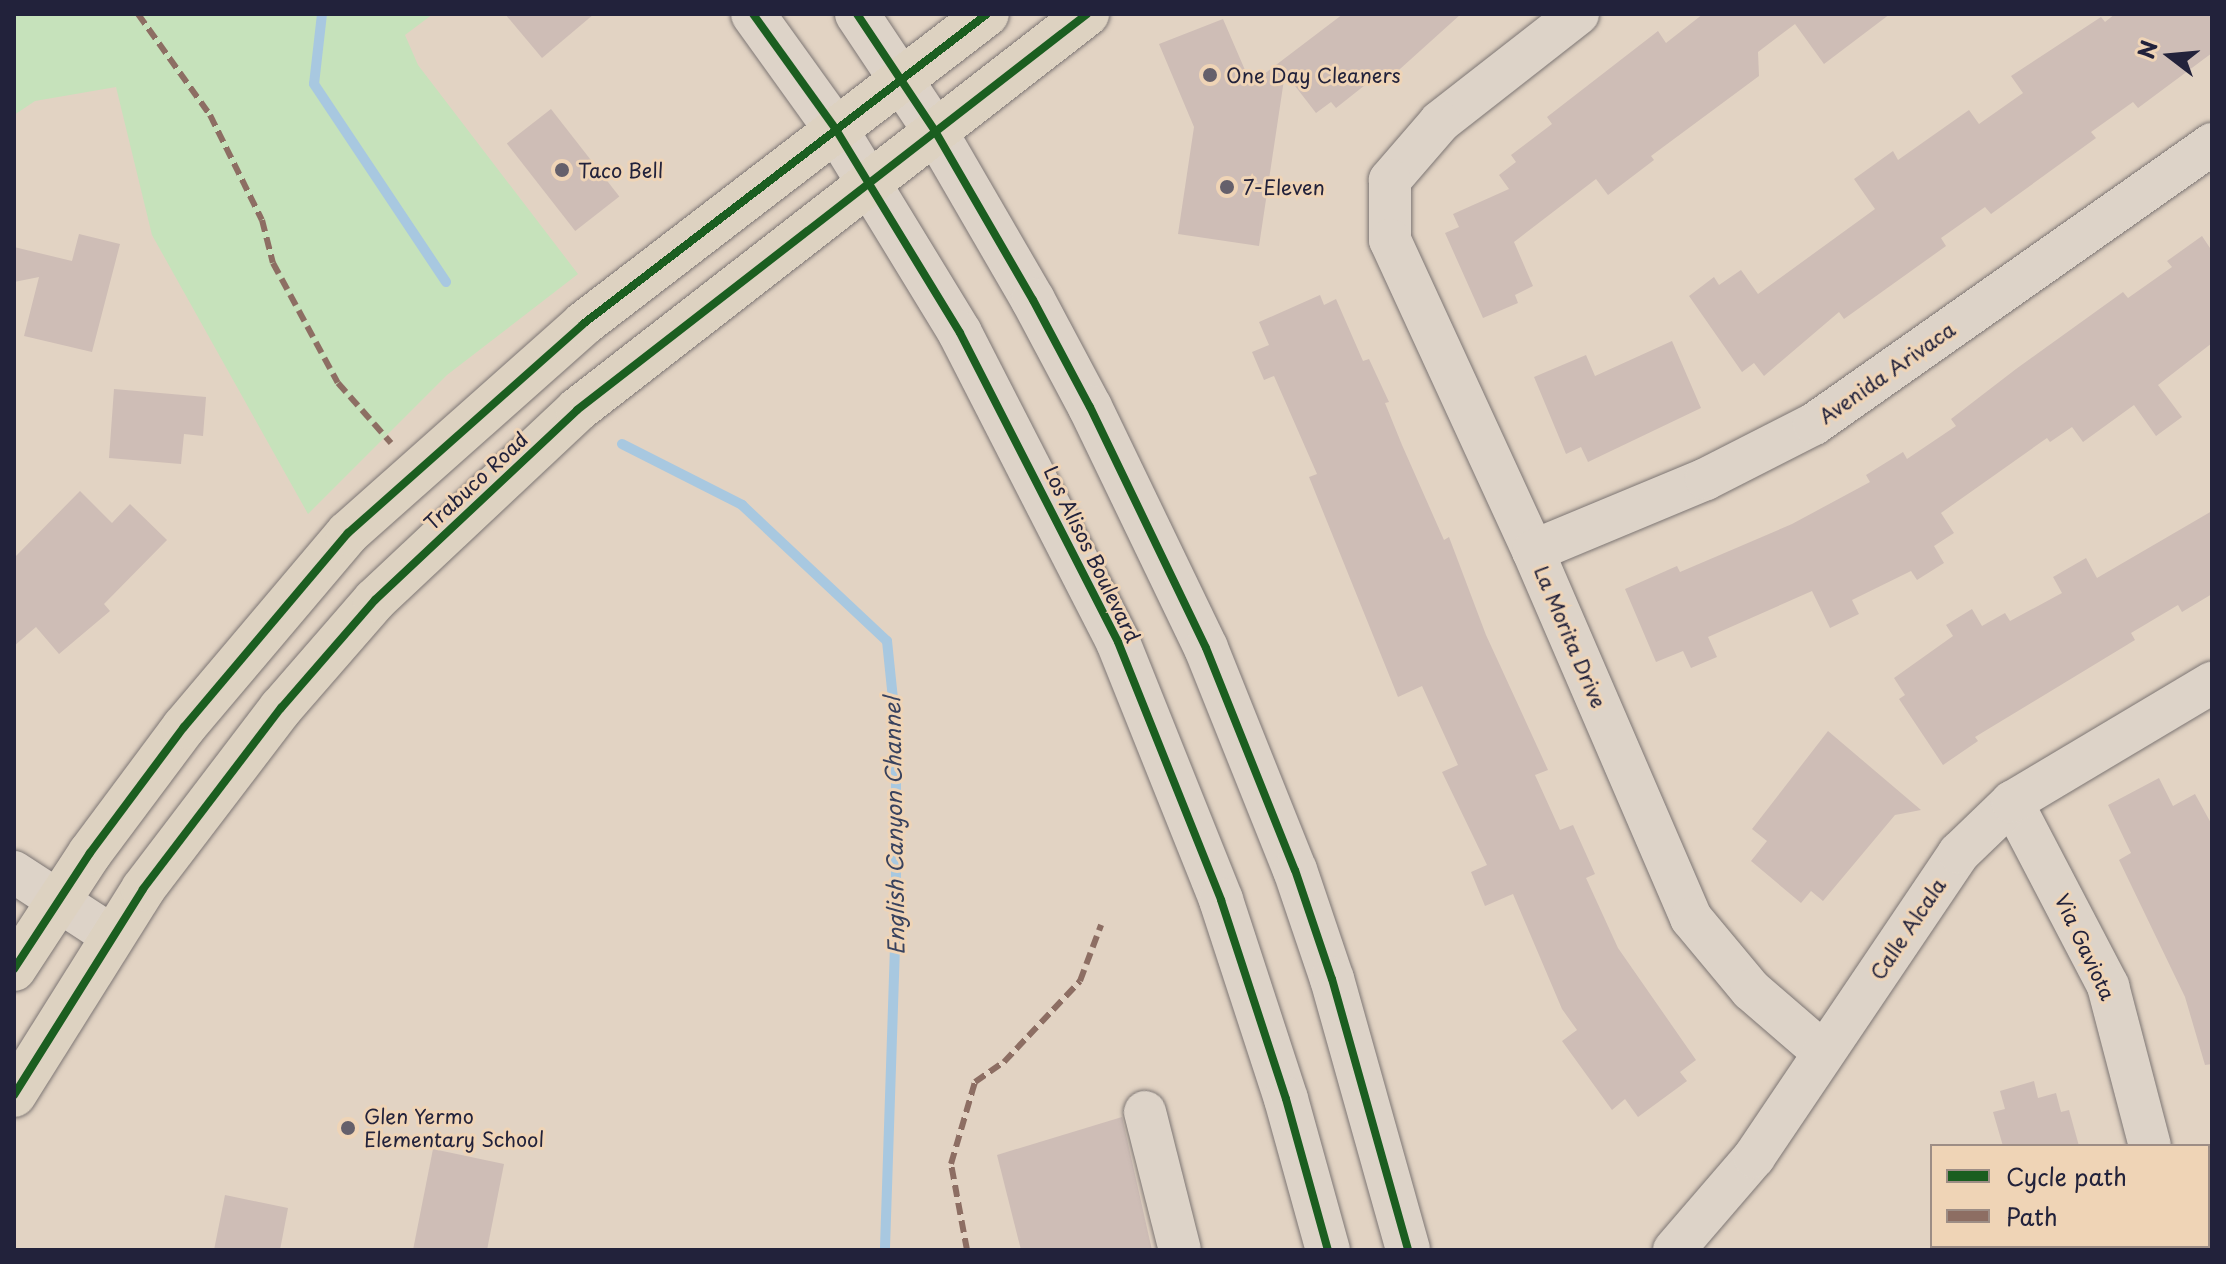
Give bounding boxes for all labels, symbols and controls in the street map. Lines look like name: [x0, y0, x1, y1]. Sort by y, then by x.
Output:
north arrow: [2130, 16, 2210, 96]
text: N: [2128, 36, 2165, 62]
place label: One Day Cleaners: [1226, 63, 1403, 87]
marker: One Day Cleaners: [1201, 66, 1219, 84]
place label: Taco Bell: [578, 158, 665, 182]
marker: Taco Bell: [553, 161, 571, 179]
place label: 7-Eleven: [1243, 175, 1325, 199]
marker: 7-Eleven: [1218, 178, 1236, 196]
street label: Avenida Arivaca: [1815, 317, 1959, 429]
street label: Trabuco Road: [419, 427, 533, 535]
street label: Los Alisos Boulevard: [1038, 461, 1146, 647]
street label: La Morita Drive: [1529, 562, 1611, 712]
water label: English Canyon Channel: [878, 696, 908, 956]
street label: Calle Alcala: [1865, 874, 1951, 984]
street label: Via Gaviota: [2050, 891, 2120, 1003]
place label: Glen Yermo Elementary School: [364, 1104, 544, 1151]
marker: Glen Yermo Elementary School: [339, 1119, 357, 1137]
legend: [1930, 1144, 2210, 1248]
text: Cycle path: [2006, 1158, 2127, 1194]
text: Path: [2006, 1198, 2058, 1234]

